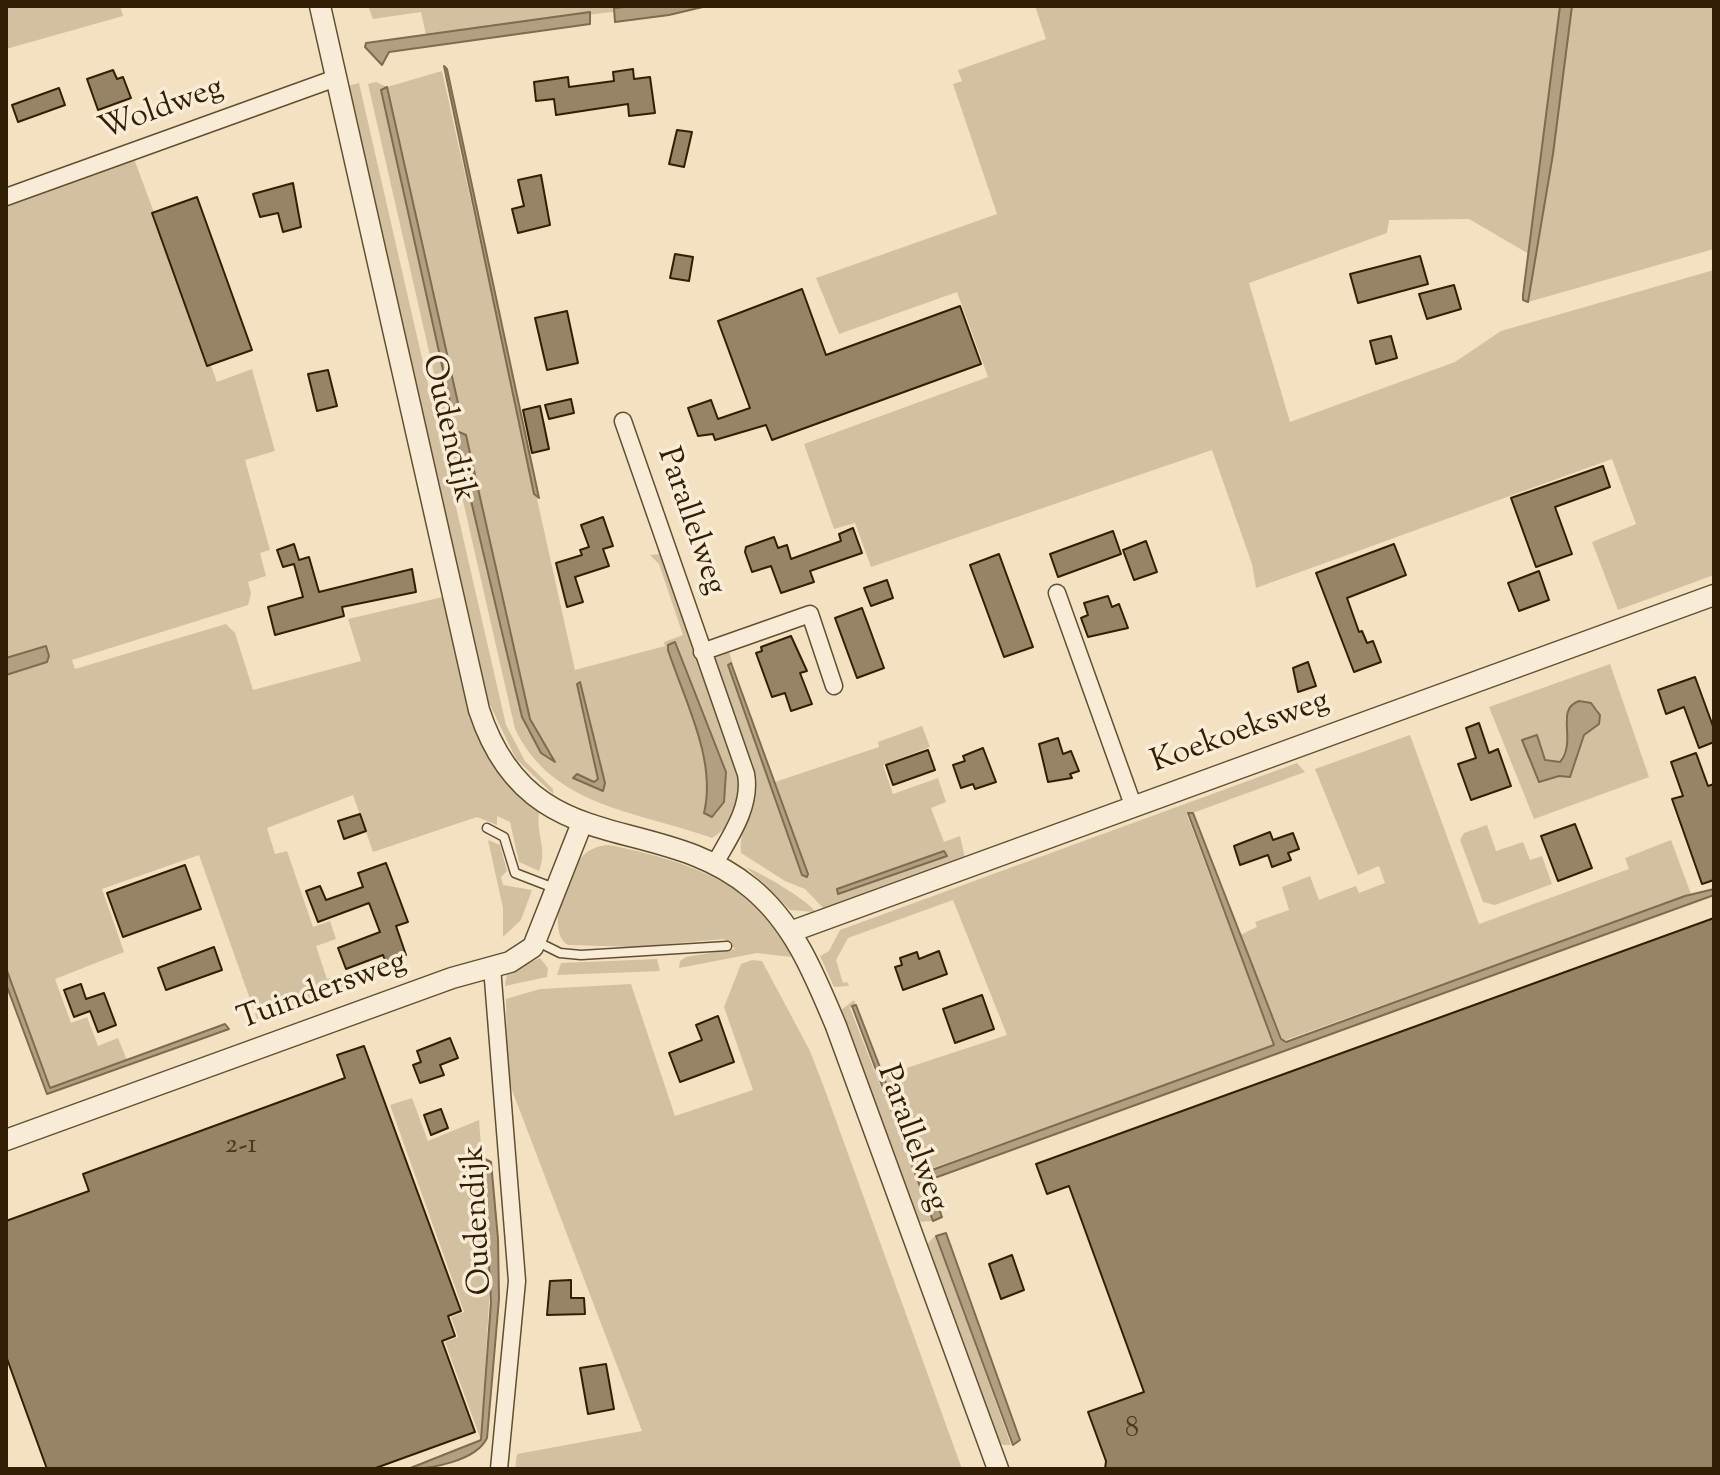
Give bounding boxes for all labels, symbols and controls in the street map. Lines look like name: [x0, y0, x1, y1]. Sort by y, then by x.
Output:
street label: Woldweg: [95, 71, 229, 151]
street label: Oudendijk: [410, 351, 482, 507]
street label: Parallelweg: [646, 443, 732, 601]
street label: Koekoeksweg: [1147, 684, 1335, 784]
street label: Tuindersweg: [233, 945, 413, 1041]
street label: Parallelweg: [866, 1061, 954, 1217]
house number: 2-1: [225, 1130, 257, 1164]
street label: Oudendijk: [457, 1144, 503, 1296]
house number: 8: [1125, 1414, 1139, 1448]

